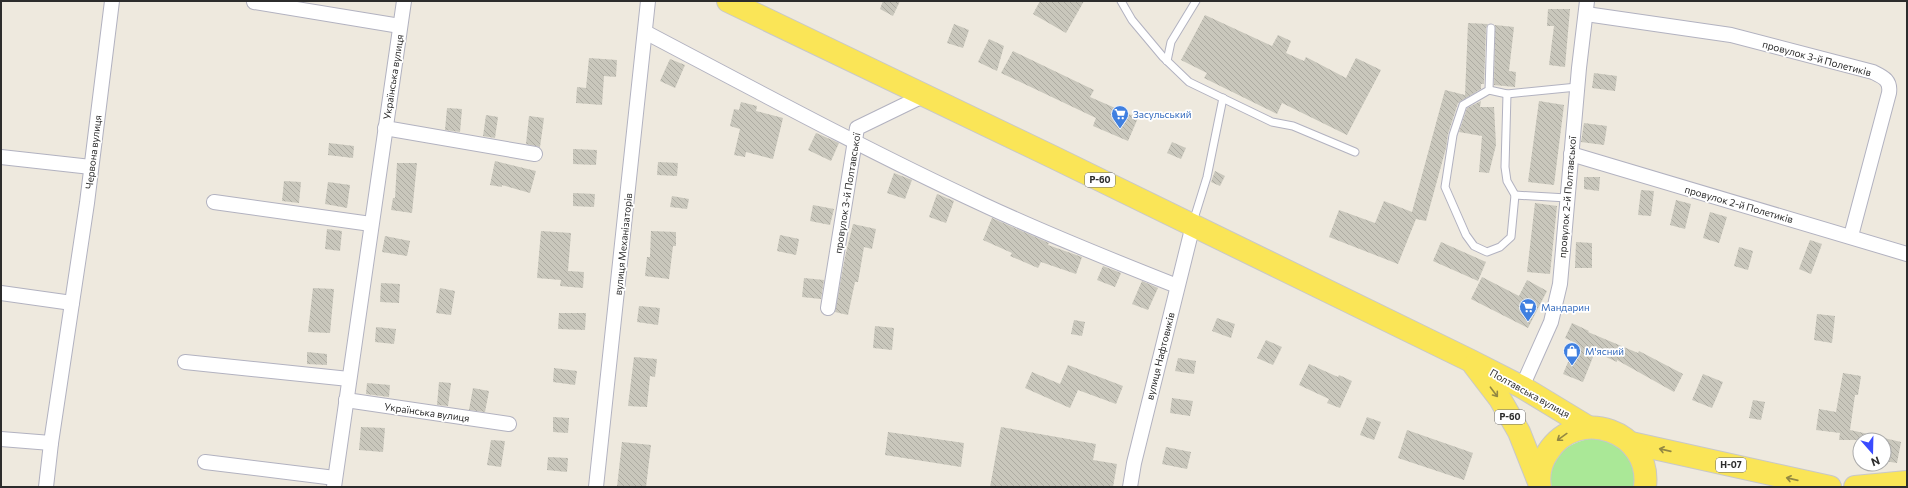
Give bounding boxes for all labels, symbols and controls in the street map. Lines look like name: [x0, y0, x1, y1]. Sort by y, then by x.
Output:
street label: Українська вулиця: [380, 34, 406, 120]
street label: провулок 3-й Полетиків: [1761, 38, 1873, 78]
supermarket icon: Засульський: [1110, 104, 1130, 129]
place label: Засульський: [1133, 108, 1192, 120]
street label: Червона вулиця: [82, 114, 104, 190]
street label: провулок 3-й Полтавської: [832, 131, 863, 254]
street label: провулок 2-й Полтавської: [1556, 135, 1578, 258]
road number: Р-60: [1085, 173, 1115, 187]
street label: провулок 2-й Полетиків: [1683, 183, 1795, 225]
street label: вулиця Механізаторів: [612, 192, 634, 296]
supermarket icon: Мандарин: [1518, 297, 1538, 322]
place label: Мандарин: [1541, 301, 1590, 313]
street label: вулиця Нафтовиків: [1143, 311, 1177, 401]
shop icon: М'ясний: [1562, 341, 1582, 366]
place label: М'ясний: [1585, 345, 1624, 357]
street label: Полтавська вулиця: [1488, 366, 1572, 420]
one-way arrow: [1490, 387, 1498, 398]
street label: Українська вулиця: [384, 400, 470, 424]
road number: Р-60: [1495, 410, 1525, 424]
north arrow: [1852, 432, 1892, 472]
one-way arrow: [1557, 433, 1568, 441]
one-way arrow: [1659, 446, 1672, 454]
text: N: [1869, 454, 1882, 469]
road number: Н-07: [1716, 458, 1746, 472]
one-way arrow: [1786, 474, 1799, 482]

